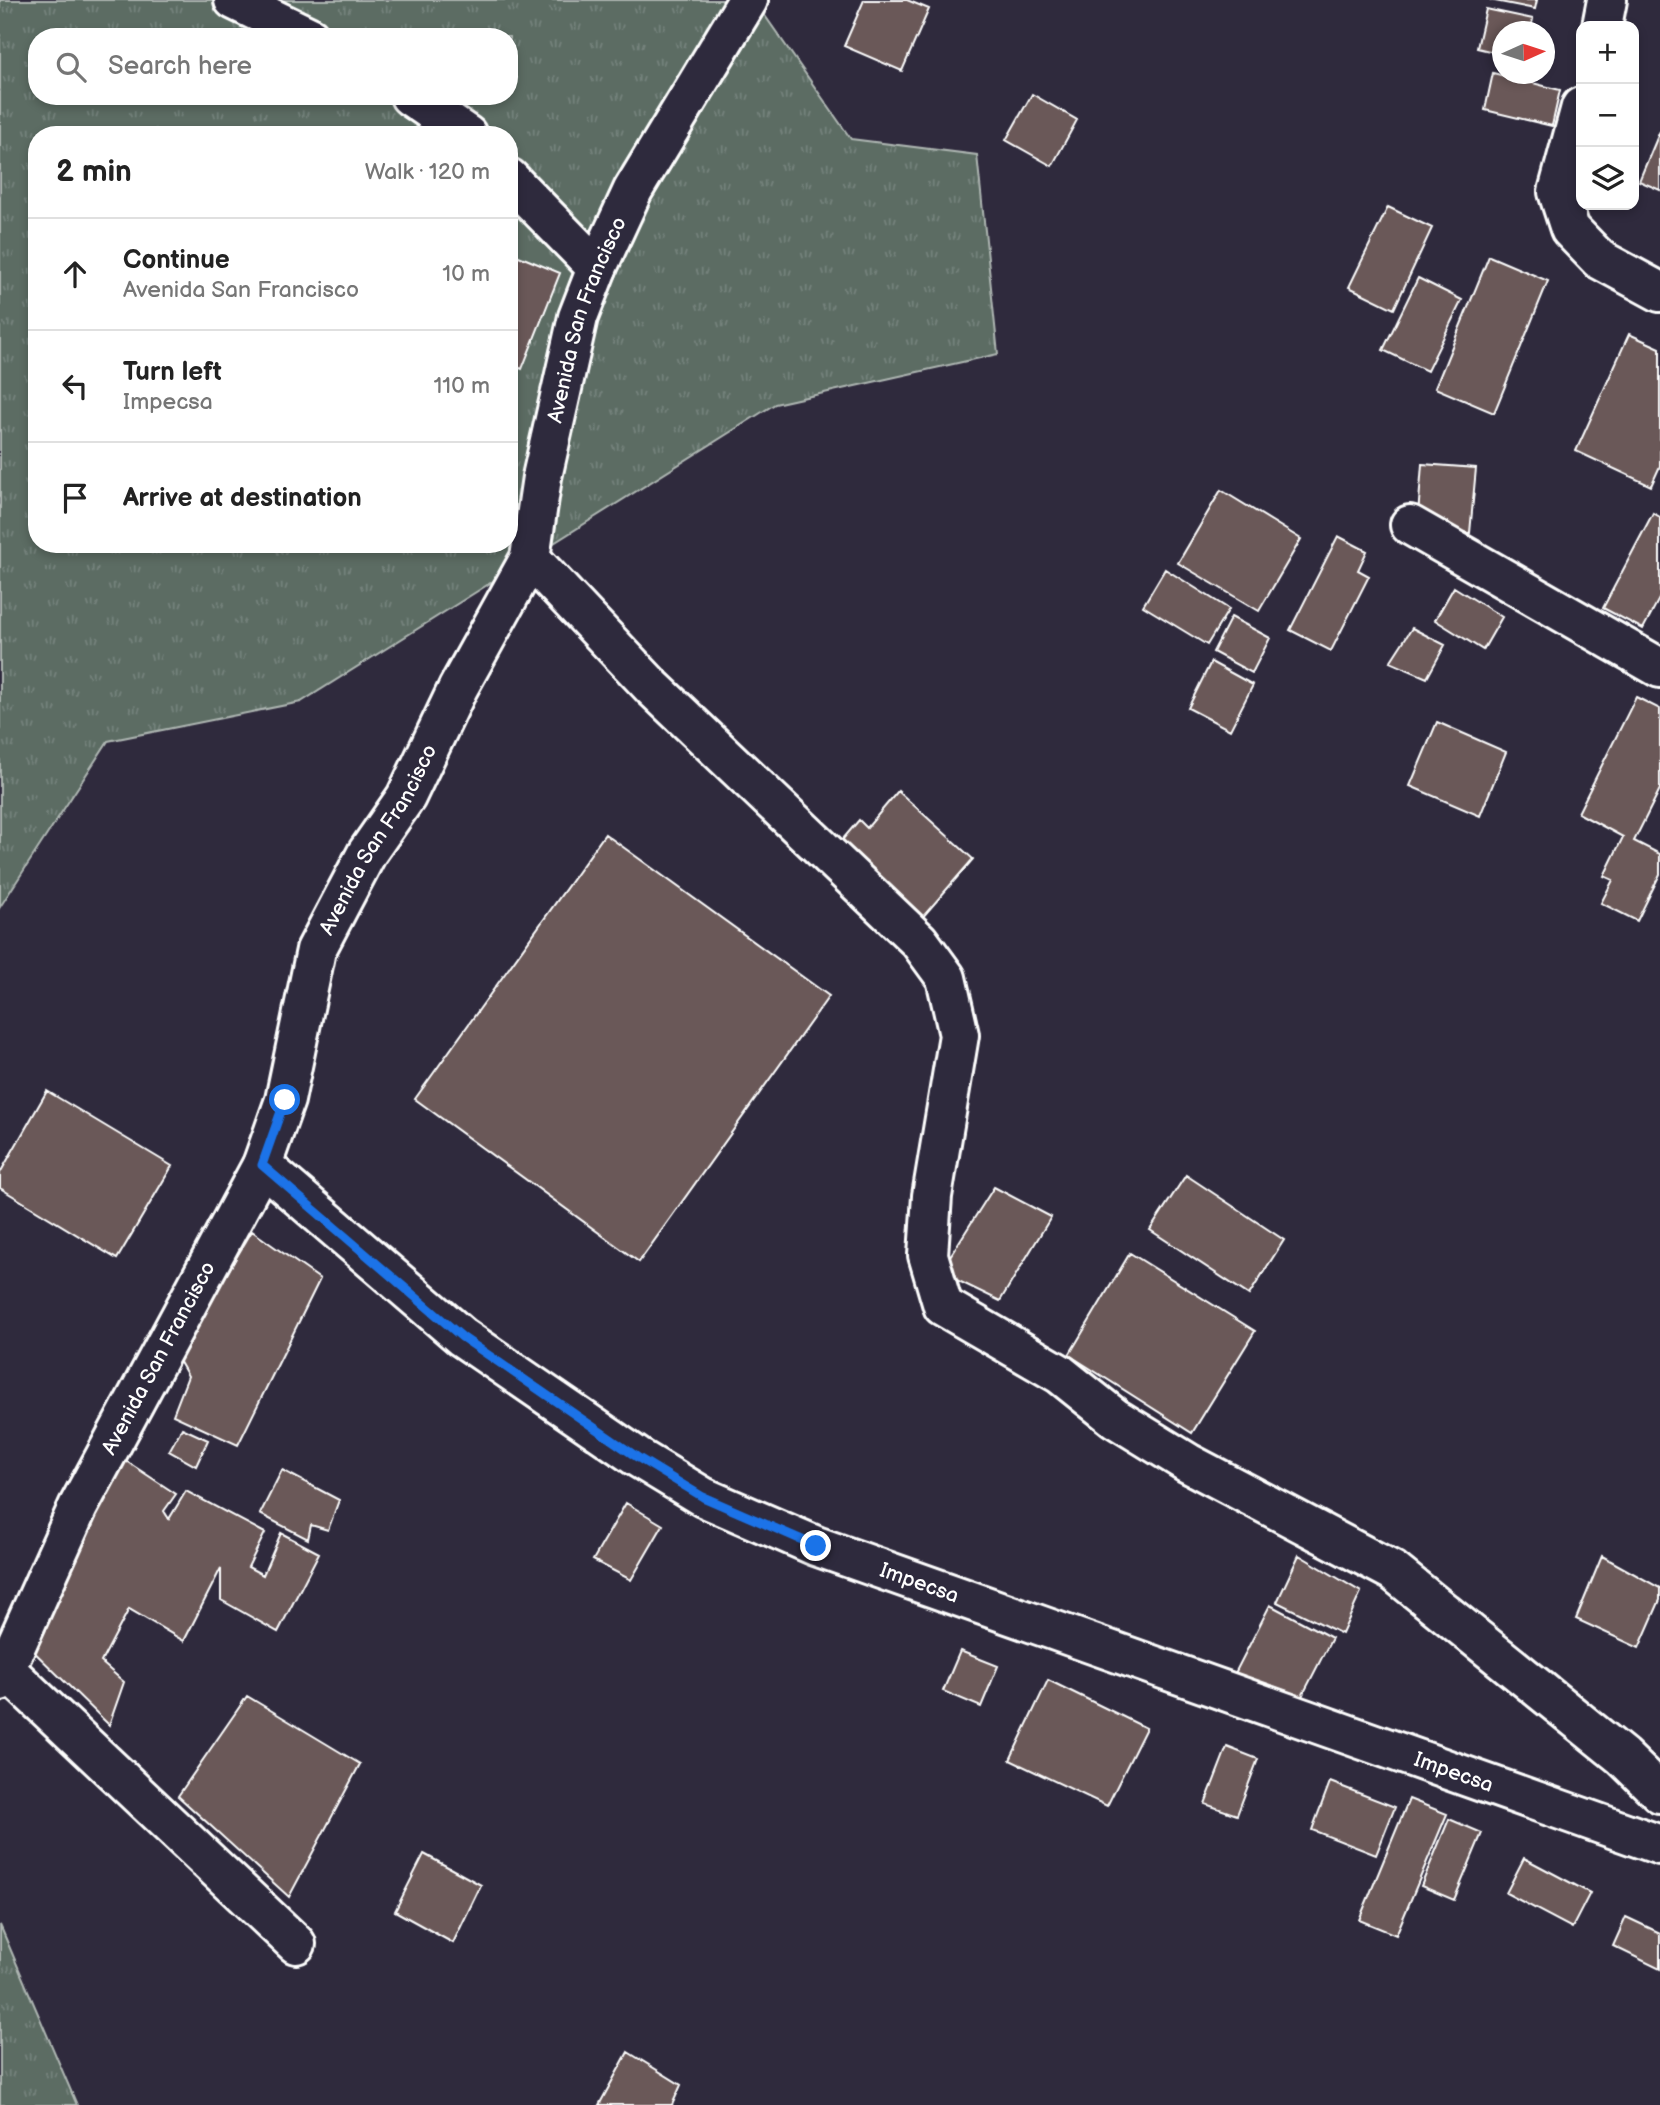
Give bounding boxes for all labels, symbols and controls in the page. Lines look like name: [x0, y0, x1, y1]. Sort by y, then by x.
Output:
north arrow: [1492, 21, 1555, 84]
map controls: [1576, 21, 1639, 210]
button: +: [1576, 21, 1639, 84]
search box: [28, 28, 518, 105]
icon: search: [52, 48, 90, 86]
text: Search here: [108, 51, 252, 82]
button: −: [1576, 84, 1639, 147]
button: layers: [1576, 147, 1639, 210]
text: 2 min: [56, 154, 132, 190]
text: Walk · 120 m: [365, 158, 490, 186]
street label: Avenida San Francisco: [542, 213, 631, 425]
text: Continue: [123, 245, 230, 276]
icon: ahead: [56, 255, 94, 293]
text: 10 m: [442, 260, 490, 288]
text: Avenida San Francisco: [123, 276, 359, 304]
text: Turn left: [123, 357, 222, 388]
icon: left: [56, 367, 94, 405]
text: 110 m: [433, 372, 490, 400]
text: Impecsa: [123, 388, 213, 416]
icon: arrive: [56, 479, 94, 517]
text: Arrive at destination: [123, 483, 362, 514]
street label: Avenida San Francisco: [314, 740, 442, 939]
route start: [269, 1084, 300, 1115]
street label: Avenida San Francisco: [96, 1257, 220, 1459]
route end: [800, 1530, 831, 1561]
street label: Impecsa: [877, 1557, 962, 1608]
street label: Impecsa: [1411, 1746, 1497, 1797]

